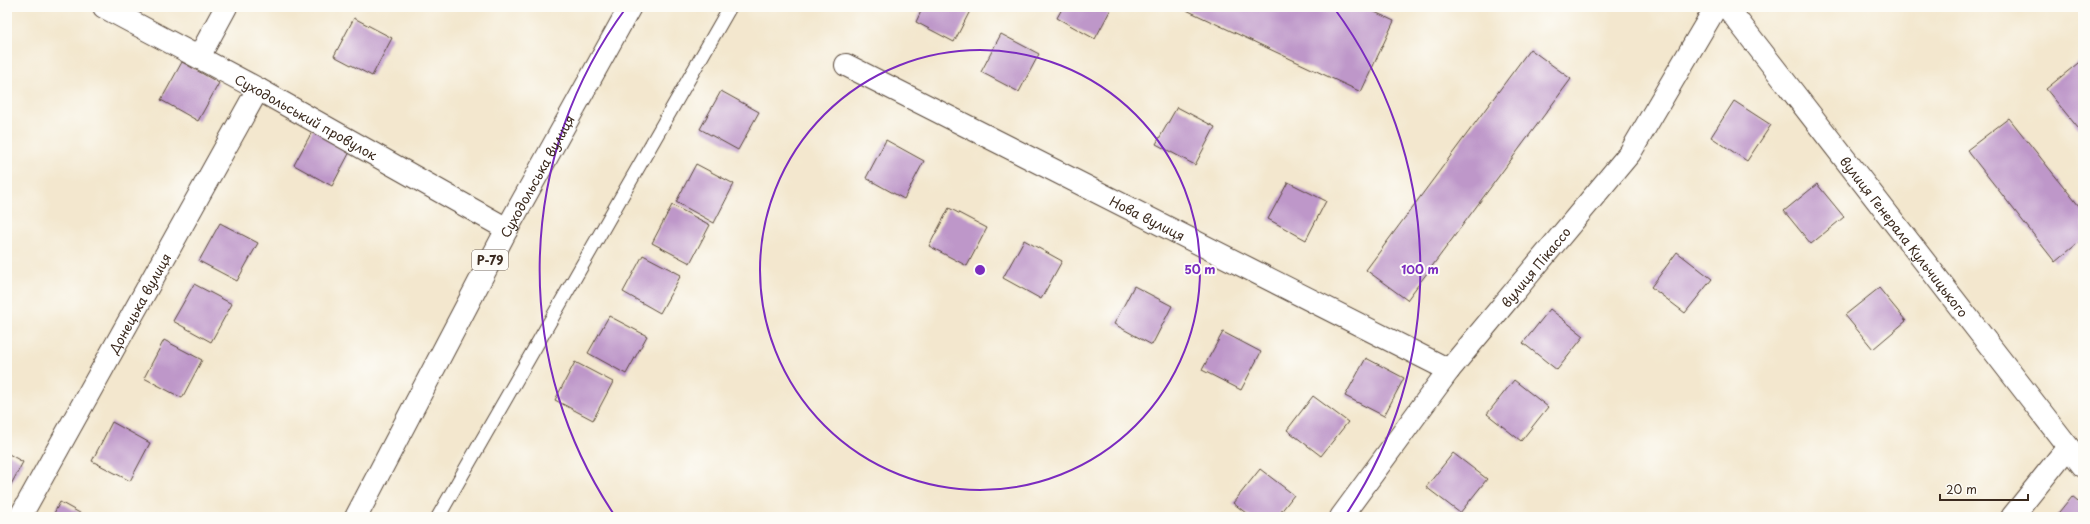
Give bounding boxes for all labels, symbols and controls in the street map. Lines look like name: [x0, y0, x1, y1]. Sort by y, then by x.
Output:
street label: Суходольський провулок: [232, 69, 381, 164]
street label: Суходольська вулиця: [495, 111, 578, 241]
street label: вулиця Генерала Кульчицького: [1836, 152, 1973, 321]
street label: Нова вулиця: [1107, 191, 1189, 245]
street label: вулиця Пікассо: [1496, 222, 1574, 311]
street label: Донецька вулиця: [103, 249, 175, 357]
road number: Р-79: [472, 250, 508, 270]
text: 50 m: [1184, 260, 1216, 278]
text: 100 m: [1401, 260, 1439, 278]
centre of rings: [973, 263, 987, 277]
scale bar: [1940, 476, 2028, 502]
text: 20 m: [1946, 480, 1977, 498]

